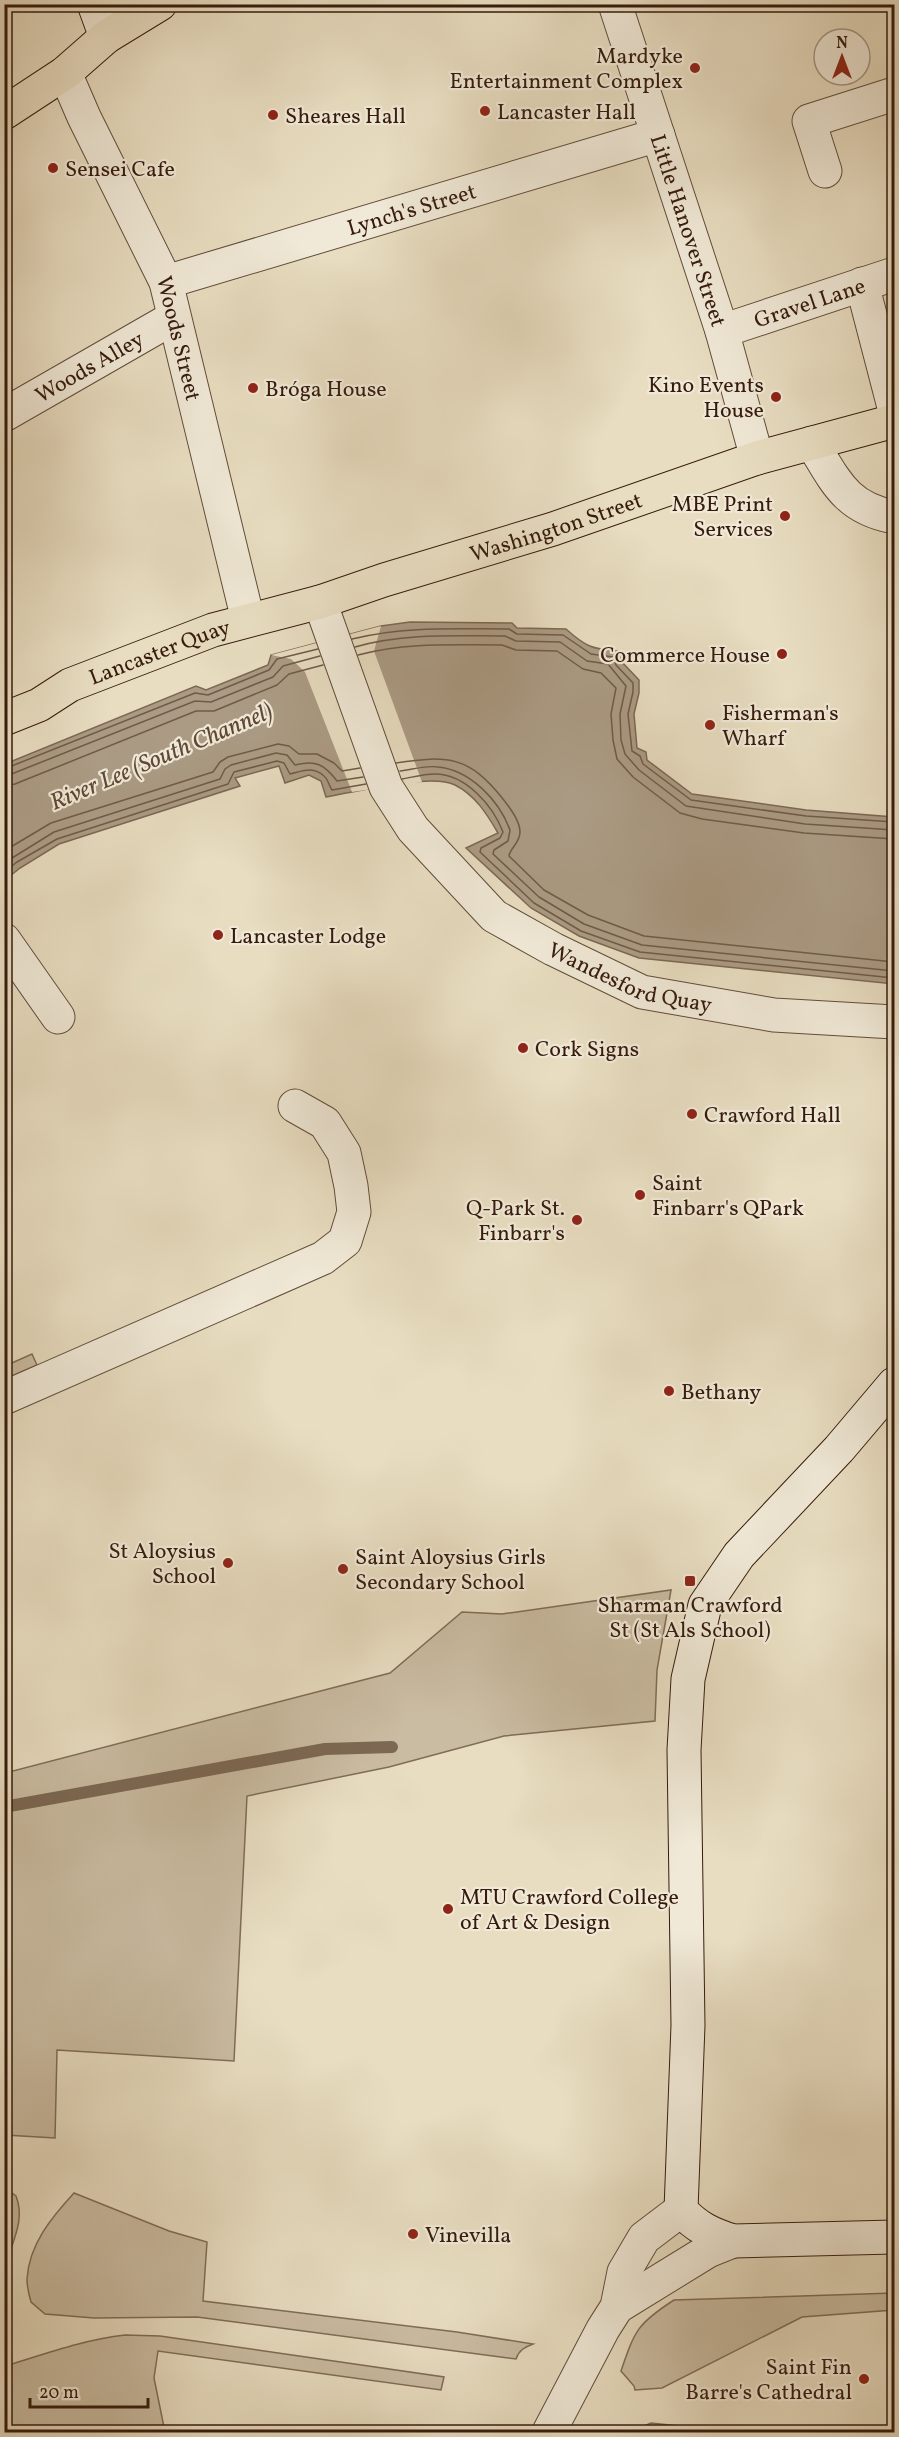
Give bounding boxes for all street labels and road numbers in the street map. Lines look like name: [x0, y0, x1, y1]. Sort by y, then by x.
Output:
street label: Little Hanover Street: [641, 131, 733, 332]
street label: Lynch's Street: [344, 177, 480, 245]
street label: Gravel Lane: [751, 272, 870, 337]
street label: Woods Street: [147, 273, 207, 405]
street label: Woods Alley: [30, 325, 150, 412]
street label: Washington Street: [467, 486, 647, 571]
street label: Lancaster Quay: [85, 613, 234, 694]
street label: Wandesford Quay: [542, 936, 714, 1022]

